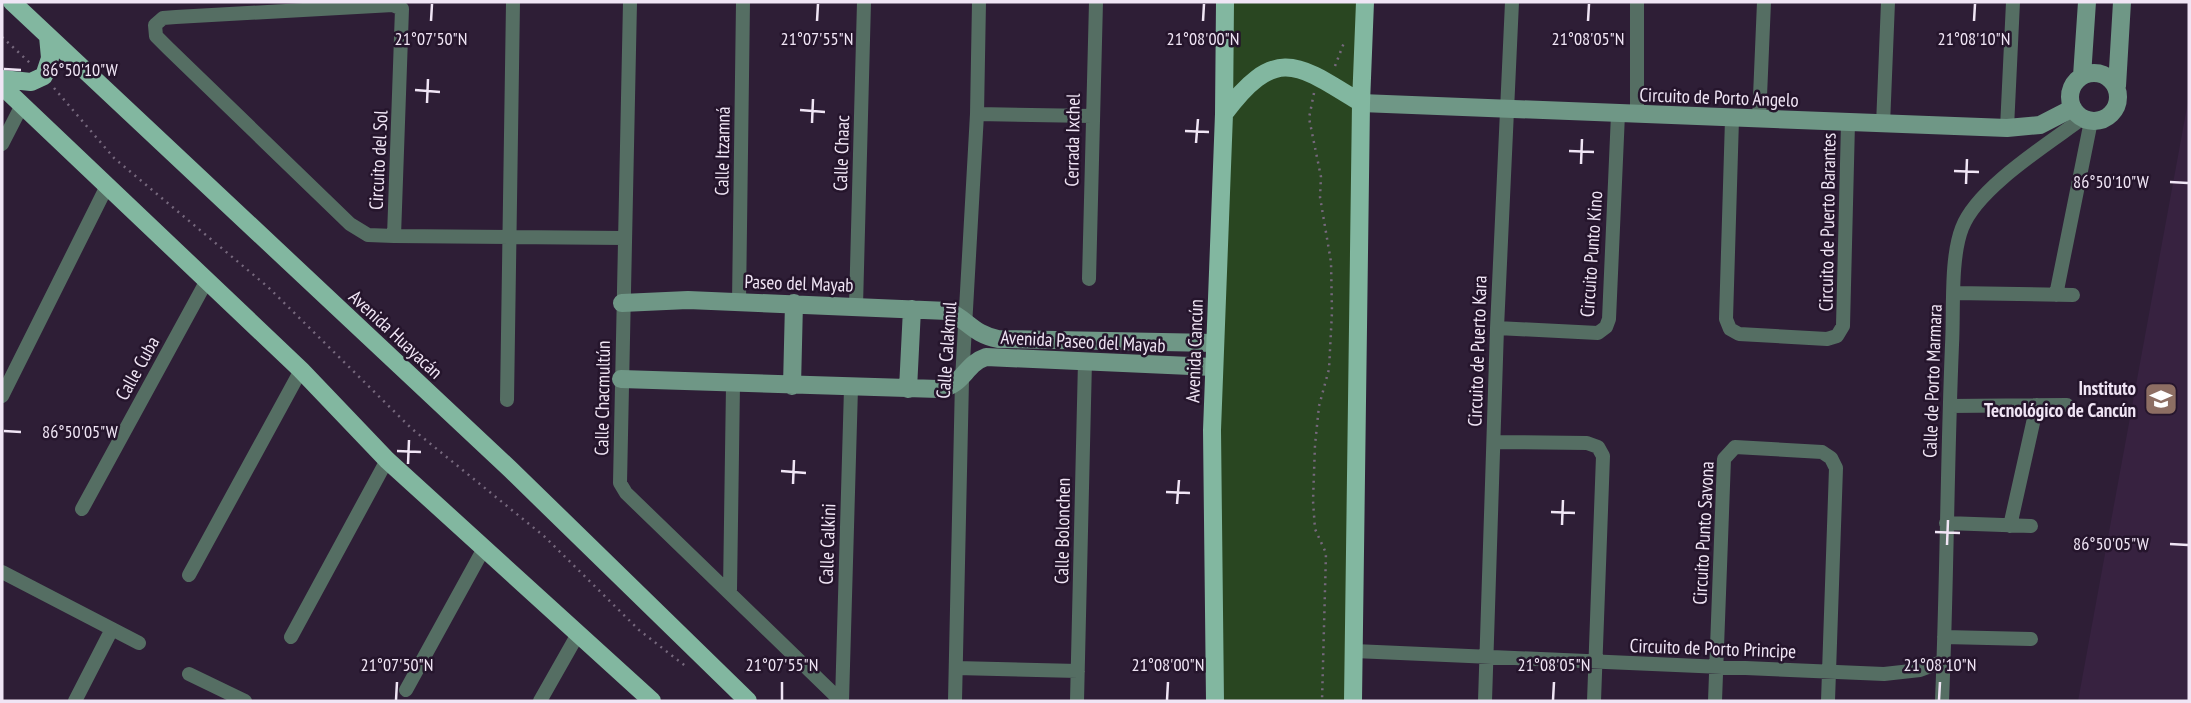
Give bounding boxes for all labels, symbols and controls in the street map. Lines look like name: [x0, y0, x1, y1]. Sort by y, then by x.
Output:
text: 21°07'50"N: [395, 27, 467, 50]
text: 21°07'55"N: [781, 27, 853, 50]
text: 21°08'00"N: [1167, 27, 1239, 50]
text: 21°08'05"N: [1552, 27, 1624, 50]
text: 21°08'10"N: [1938, 27, 2010, 50]
text: 86°50'10"W: [42, 58, 118, 81]
street label: Circuito de Porto Angelo: [1639, 82, 1799, 112]
street label: Cerrada Ixchel: [1059, 93, 1085, 187]
street label: Calle Itzamná: [709, 106, 735, 196]
street label: Circuito del Sol: [363, 109, 393, 210]
street label: Calle Chaac: [828, 114, 854, 191]
street label: Circuito de Puerto Barantes: [1813, 132, 1841, 312]
text: 86°50'10"W: [2073, 170, 2149, 193]
street label: Circuito Punto Kino: [1575, 190, 1607, 318]
street label: Paseo del Mayab: [744, 269, 854, 297]
street label: Circuito de Puerto Kara: [1462, 275, 1492, 427]
street label: Avenida Huayacán: [344, 285, 448, 383]
street label: Avenida Cancún: [1180, 299, 1208, 403]
street label: Calle Calakmul: [931, 300, 961, 399]
street label: Calle de Porto Marmara: [1917, 304, 1947, 458]
street label: Avenida Paseo del Mayab: [1000, 325, 1166, 357]
street label: Calle Cuba: [110, 332, 164, 404]
street label: Calle Chacmultún: [589, 340, 615, 456]
place label: Instituto Tecnológico de Cancún: [1984, 376, 2136, 422]
school or university icon: Instituto Tecnológico de Cancún: [2142, 380, 2180, 418]
text: 86°50'05"W: [42, 420, 118, 443]
street label: Circuito Punto Savona: [1687, 461, 1719, 605]
street label: Calle Bolonchen: [1049, 478, 1075, 584]
street label: Calle Calkini: [814, 503, 840, 585]
text: 86°50'05"W: [2073, 532, 2149, 555]
street label: Circuito de Porto Principe: [1629, 633, 1797, 663]
text: 21°07'50"N: [361, 653, 433, 676]
text: 21°07'55"N: [746, 653, 818, 676]
text: 21°08'00"N: [1132, 653, 1204, 676]
text: 21°08'05"N: [1518, 653, 1590, 676]
text: 21°08'10"N: [1904, 653, 1976, 676]

